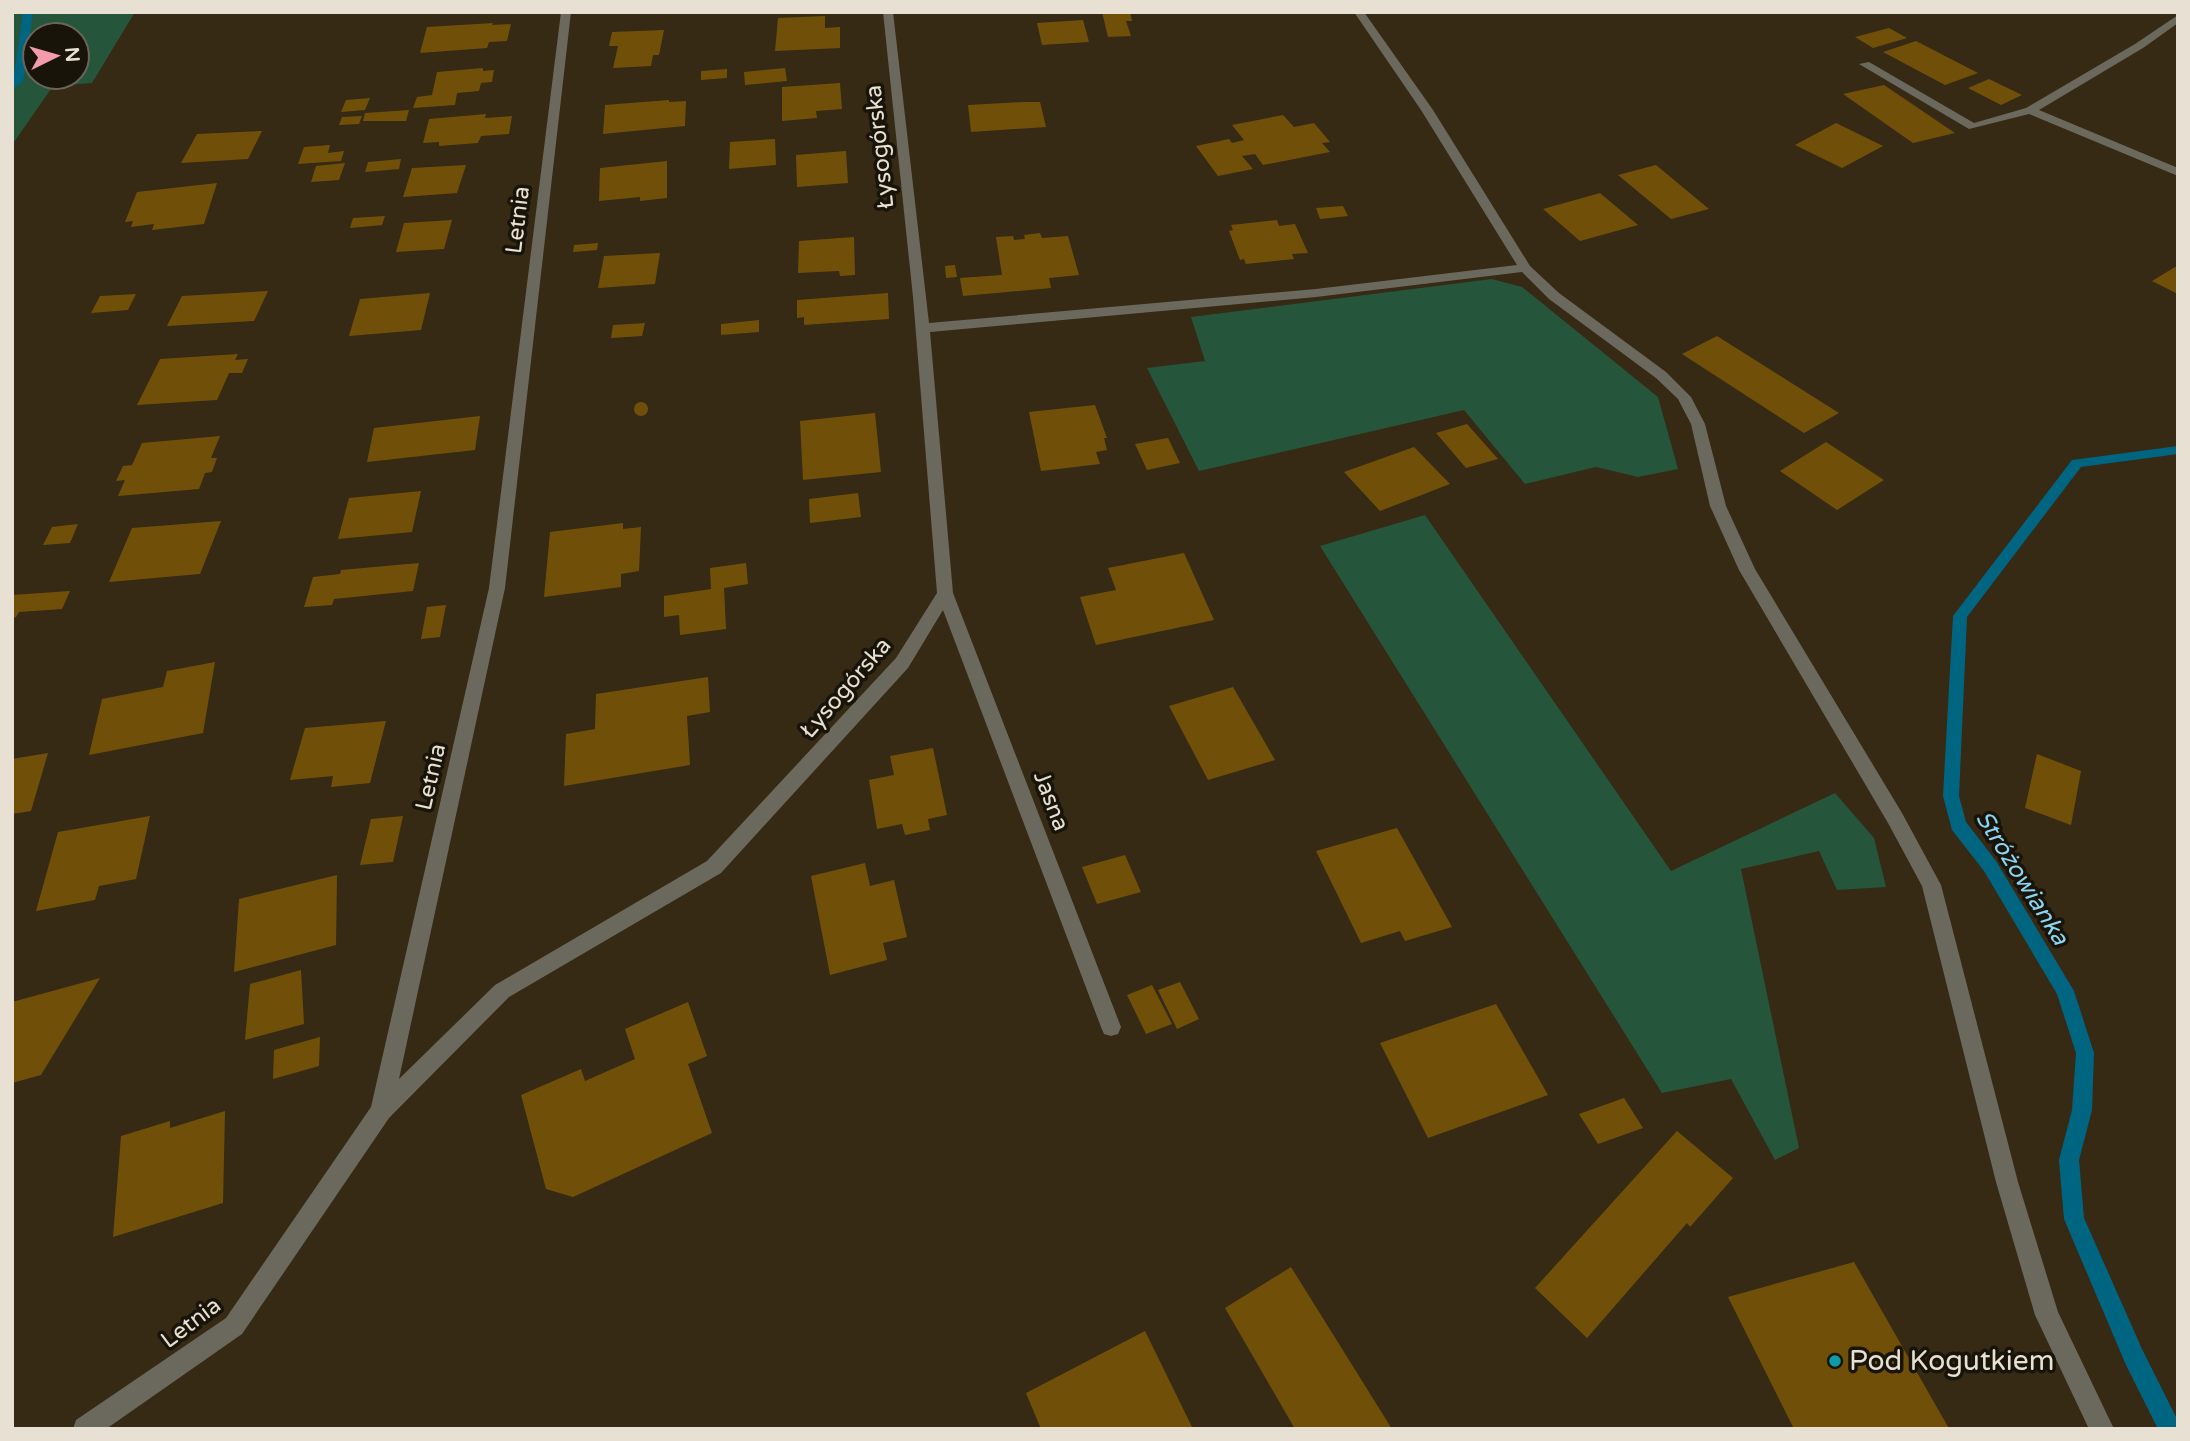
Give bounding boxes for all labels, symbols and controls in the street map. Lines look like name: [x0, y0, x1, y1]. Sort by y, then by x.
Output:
north arrow: [21, 21, 91, 91]
text: N: [60, 46, 84, 63]
street label: Łysogórska: [860, 84, 900, 210]
street label: Letnia: [500, 185, 536, 255]
street label: Łysogórska: [795, 632, 897, 744]
street label: Letnia: [410, 741, 452, 813]
street label: Jasna: [1027, 767, 1075, 835]
water label: Stróżowianka: [1969, 806, 2075, 951]
street label: Letnia: [156, 1291, 226, 1355]
place label: Pod Kogutkiem: [1849, 1344, 2054, 1378]
marker: Pod Kogutkiem: [1827, 1353, 1843, 1369]

